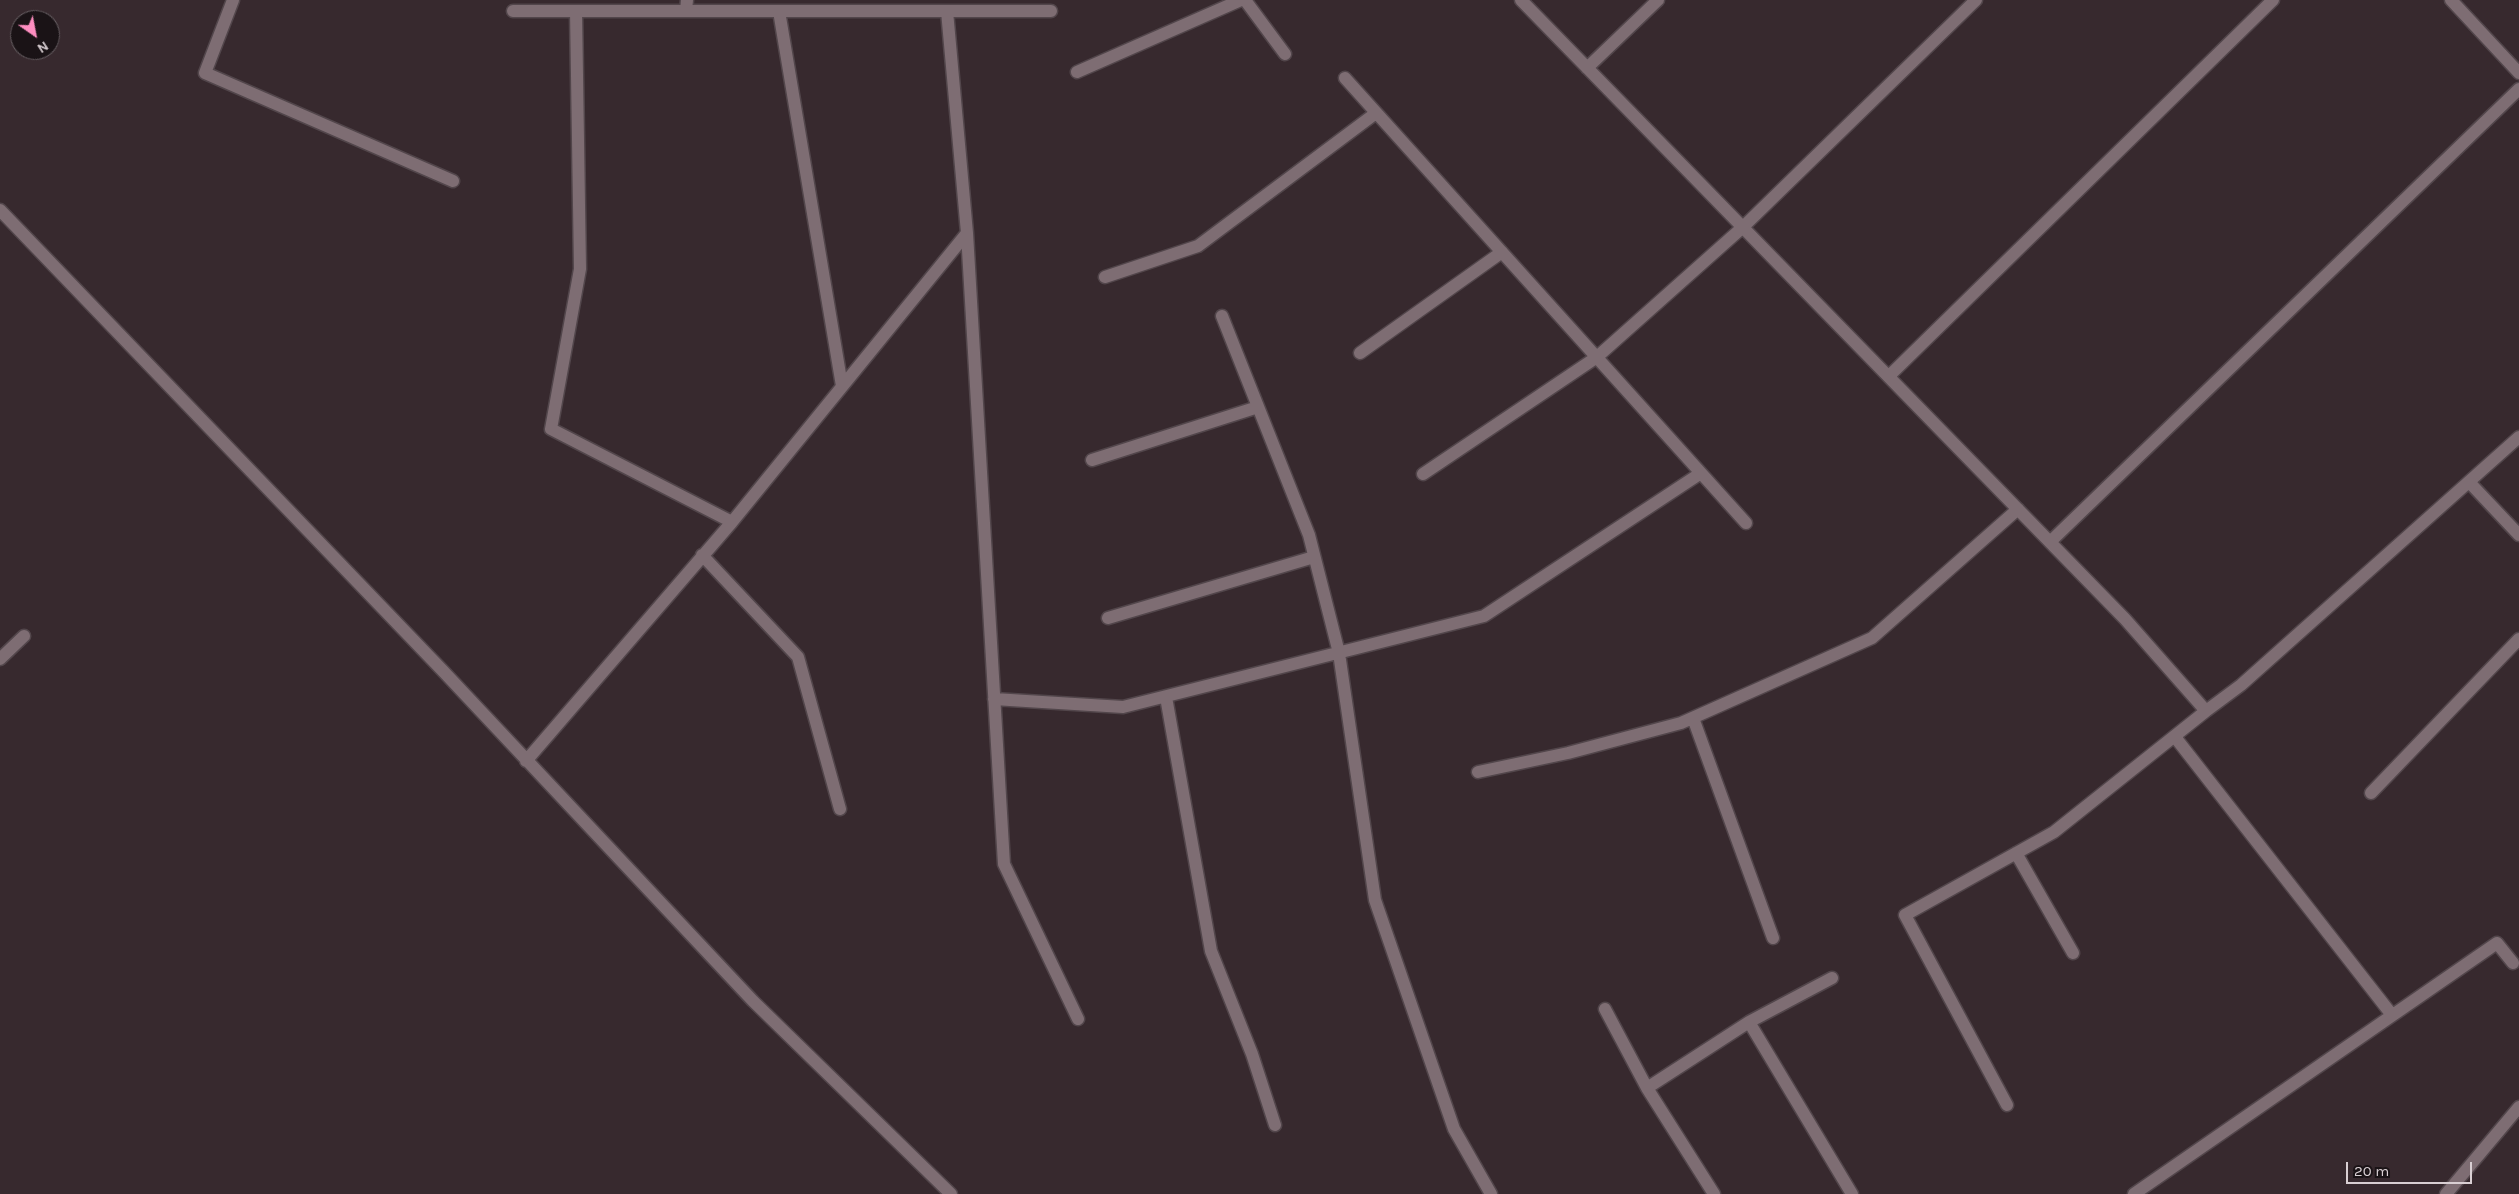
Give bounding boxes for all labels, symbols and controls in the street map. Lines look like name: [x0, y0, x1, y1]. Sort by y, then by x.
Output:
north arrow: [10, 10, 60, 60]
text: N: [34, 37, 52, 57]
scale bar: [2349, 1152, 2475, 1184]
text: 20 m: [2354, 1162, 2389, 1180]

